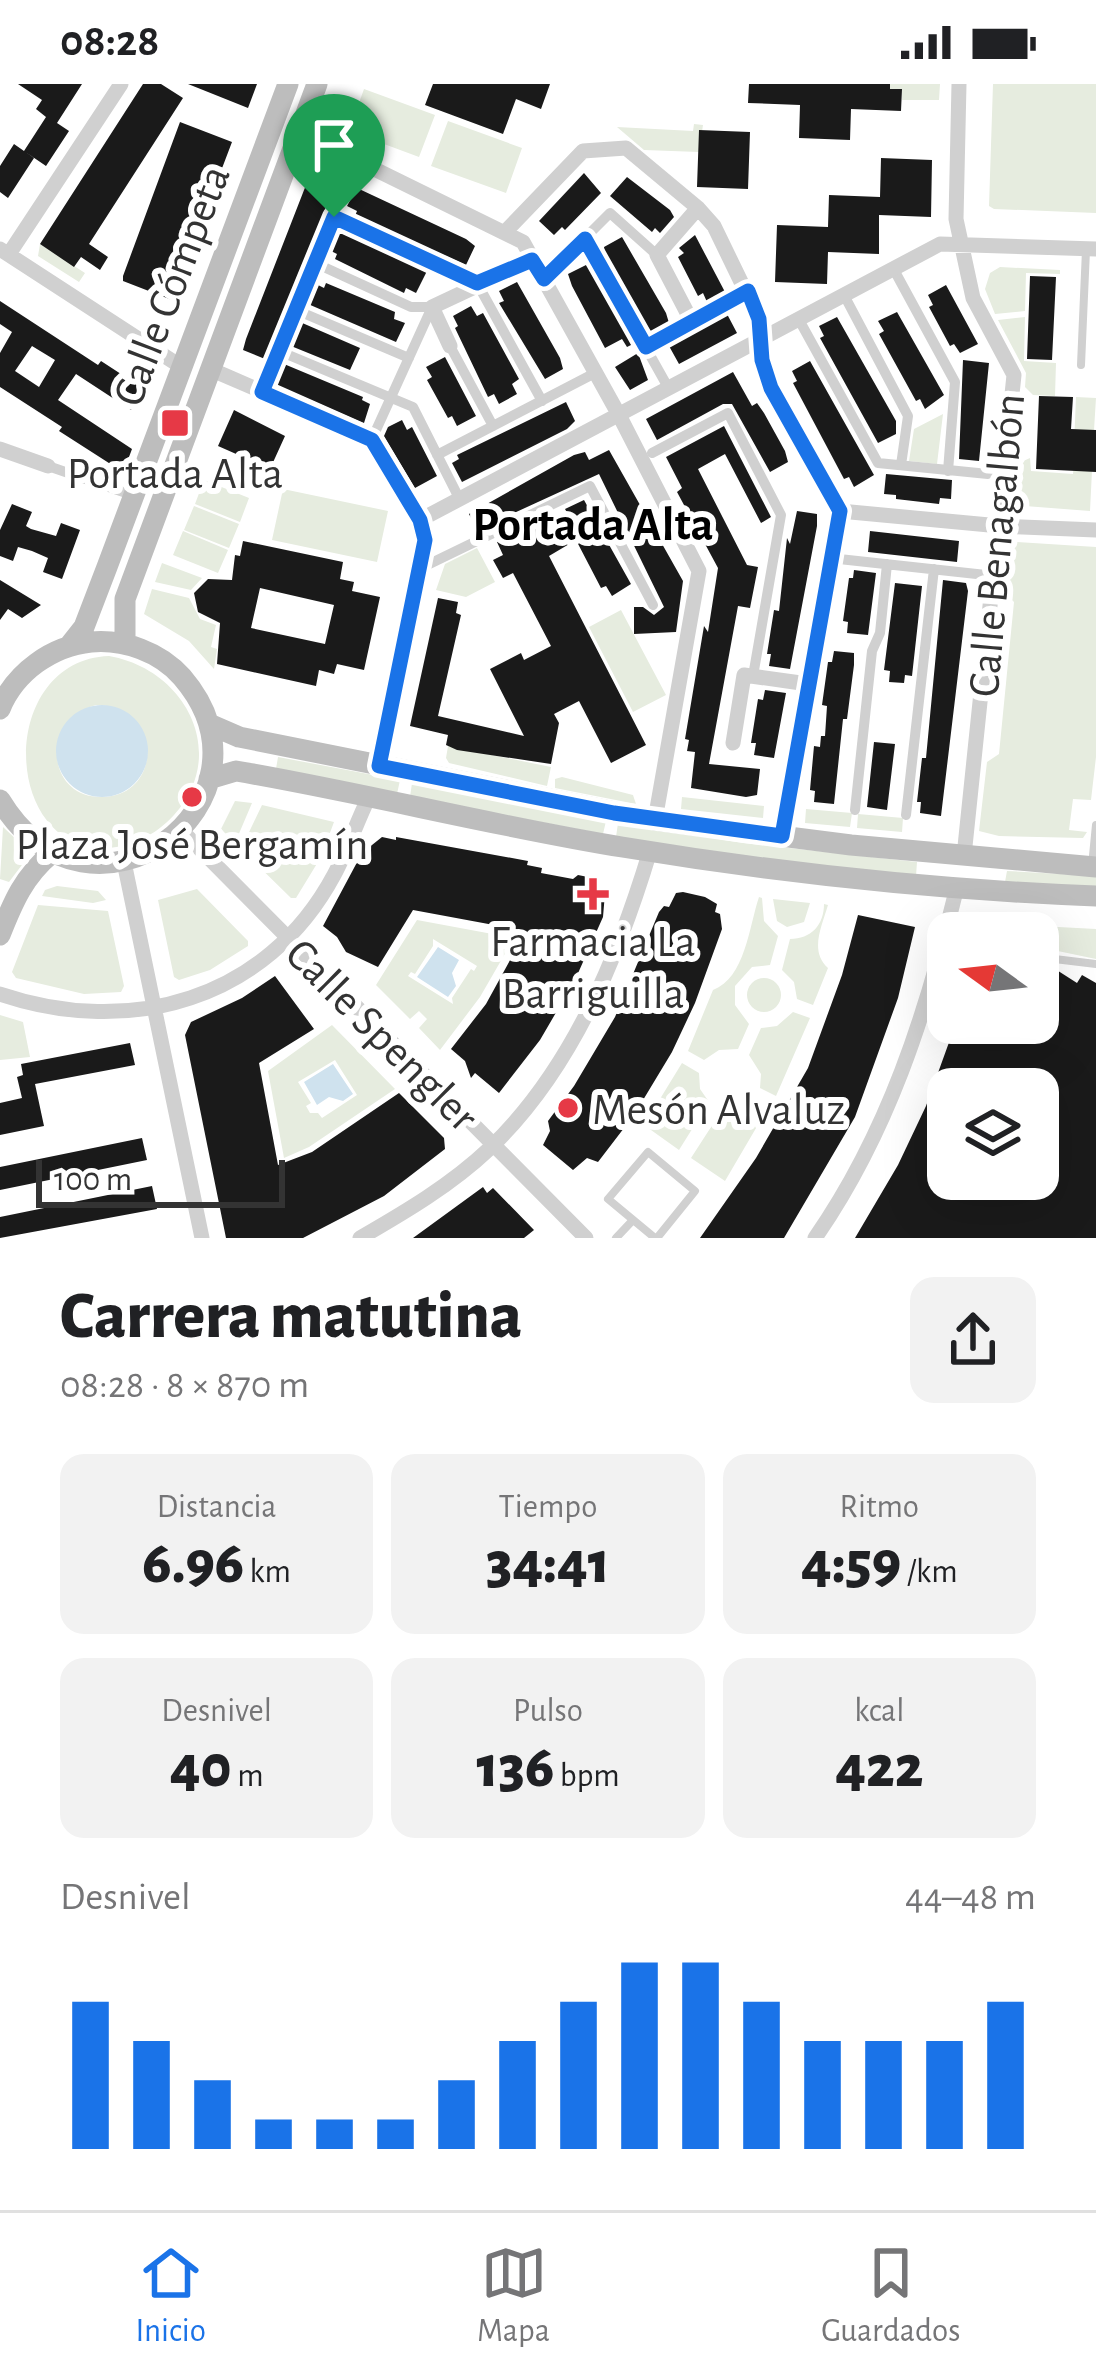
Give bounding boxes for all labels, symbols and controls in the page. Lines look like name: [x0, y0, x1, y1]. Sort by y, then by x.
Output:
text: 08:28: [60, 19, 159, 64]
pin: [283, 94, 385, 217]
icon: arrive: [301, 112, 367, 178]
street label: Calle Cómpeta: [106, 159, 239, 412]
street label: Calle Benagalbón: [962, 392, 1033, 699]
marker: Portada Alta: [159, 407, 191, 439]
place label: Portada Alta: [67, 452, 283, 497]
district label: Portada Alta: [472, 502, 714, 550]
marker: Plaza José Bergamín: [179, 784, 205, 810]
place label: Plaza José Bergamín: [16, 823, 368, 868]
marker: Farmacia La Barriguilla: [580, 881, 606, 907]
north arrow: [927, 912, 1059, 1044]
map controls: [927, 912, 1059, 1200]
place label: Farmacia La Barriguilla: [490, 920, 696, 1017]
street label: Calle Spengler: [277, 931, 486, 1141]
button: layers: [927, 1068, 1059, 1200]
place label: Mesón Alvaluz: [592, 1088, 845, 1133]
marker: Mesón Alvaluz: [555, 1095, 581, 1121]
scale bar: [36, 1154, 285, 1207]
text: 100 m: [54, 1164, 132, 1197]
button: share: [910, 1277, 1036, 1403]
text: Carrera matutina: [60, 1284, 522, 1350]
text: 08:28 · 8 × 870 m: [60, 1366, 309, 1405]
text: Distancia: [157, 1491, 277, 1524]
text: Tiempo: [499, 1491, 597, 1524]
text: Ritmo: [840, 1491, 919, 1524]
text: 6.96: [142, 1534, 244, 1594]
text: 34:41: [486, 1534, 610, 1594]
text: 4:59: [801, 1534, 901, 1594]
text: km: [244, 1556, 291, 1589]
text: /km: [901, 1556, 958, 1589]
text: Desnivel: [161, 1695, 272, 1728]
text: Pulso: [513, 1695, 583, 1728]
text: kcal: [854, 1695, 904, 1728]
text: 40: [170, 1738, 232, 1798]
text: 136: [476, 1738, 554, 1798]
text: 422: [835, 1738, 923, 1798]
text: m: [232, 1760, 264, 1793]
text: bpm: [554, 1760, 620, 1793]
text: Desnivel: [60, 1878, 191, 1917]
text: 44–48 m: [905, 1878, 1036, 1917]
tab: Inicio: [136, 2240, 206, 2352]
tab: Mapa: [477, 2240, 550, 2352]
tab: Guardados: [821, 2240, 960, 2352]

